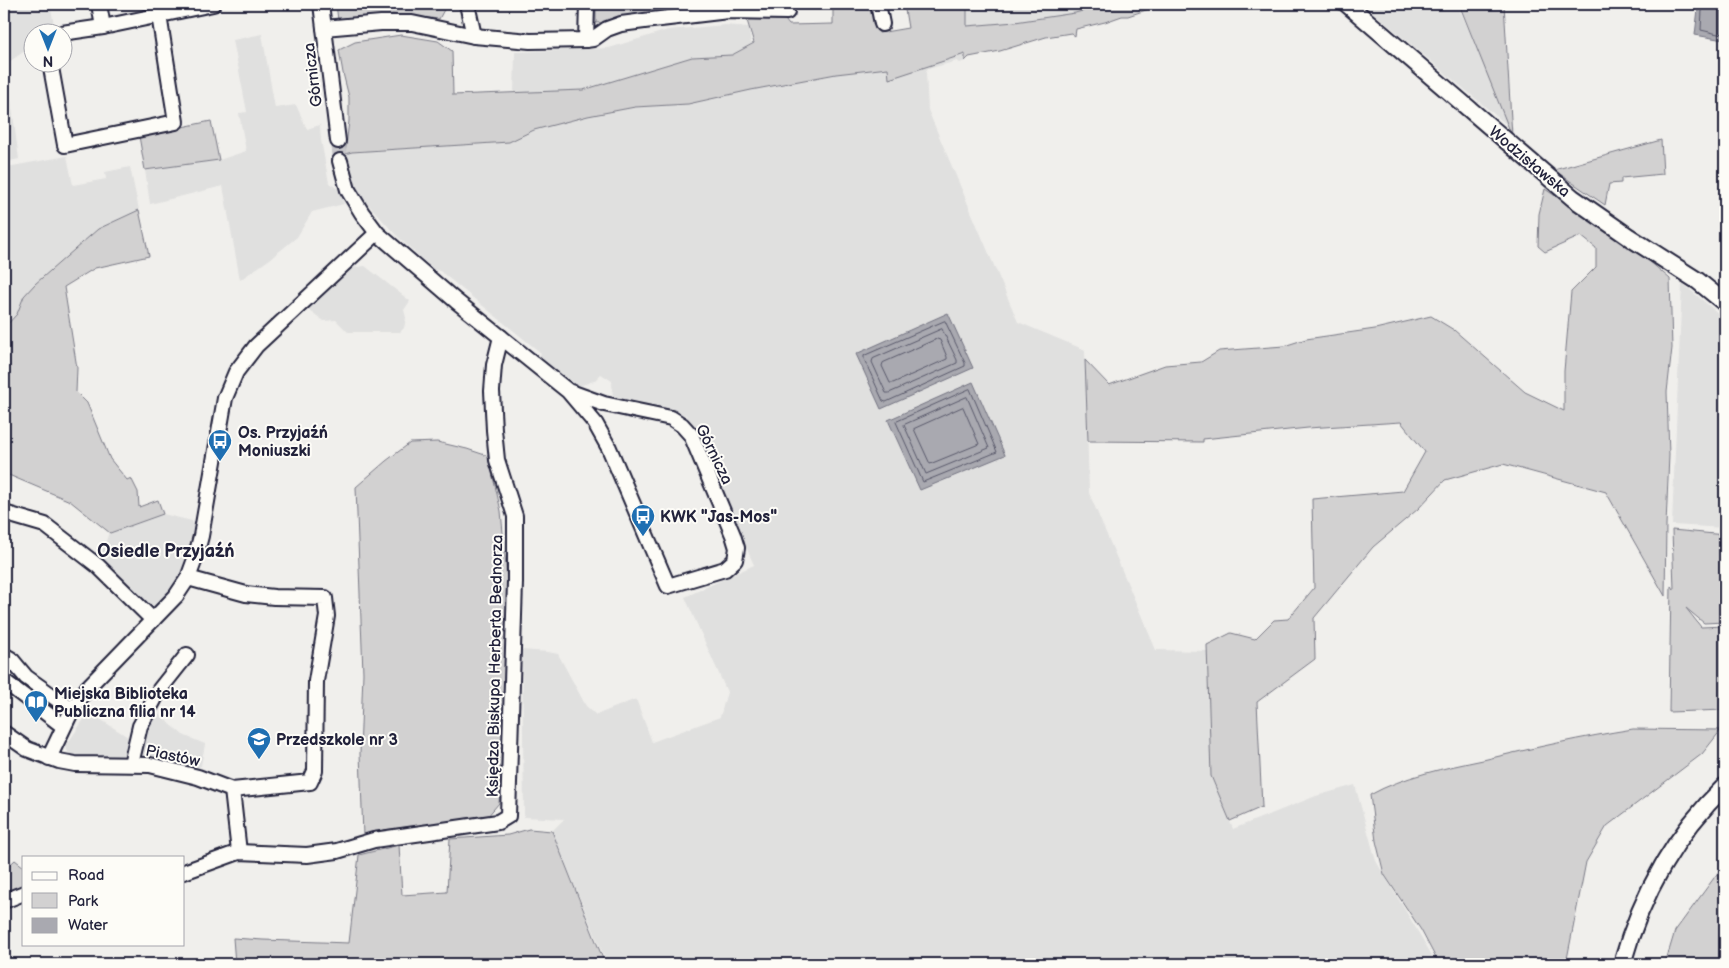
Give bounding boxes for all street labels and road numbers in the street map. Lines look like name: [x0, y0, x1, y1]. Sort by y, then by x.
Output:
street label: Górnicza: [300, 42, 327, 108]
street label: Wodzisławska: [1484, 123, 1574, 202]
street label: Górnicza: [691, 421, 736, 488]
street label: Księdza Biskupa Herberta Bednorza: [484, 534, 507, 798]
street label: Piastów: [144, 741, 202, 772]

